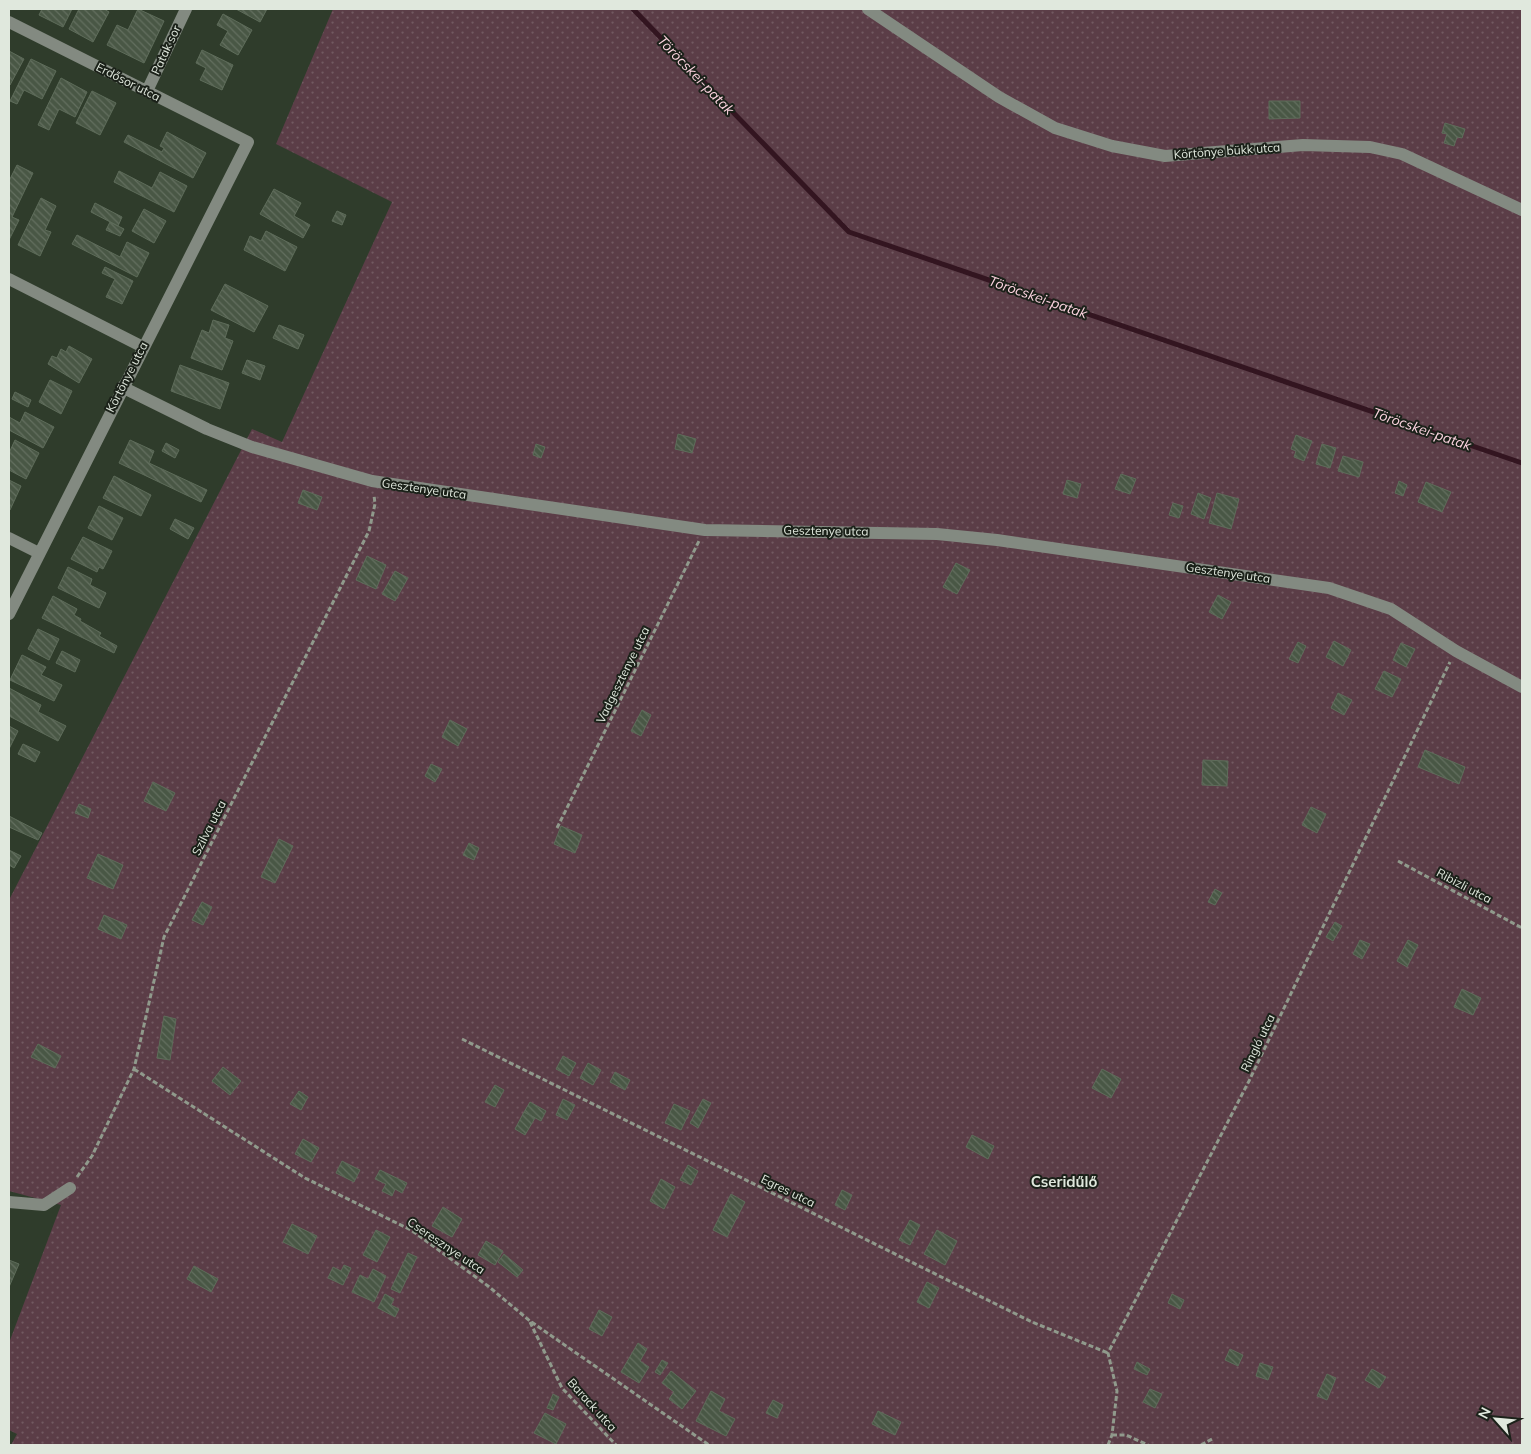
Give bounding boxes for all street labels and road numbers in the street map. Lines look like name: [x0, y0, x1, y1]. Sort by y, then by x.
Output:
street label: Patak sor: [148, 22, 184, 77]
street label: Erdősor utca: [94, 59, 163, 104]
street label: Körtönye bükk utca: [1173, 139, 1281, 162]
street label: Körtönye utca: [102, 339, 151, 415]
street label: Gesztenye utca: [381, 475, 467, 502]
street label: Gesztenye utca: [783, 522, 869, 539]
street label: Gesztenye utca: [1185, 559, 1271, 586]
street label: Vadgesztenye utca: [593, 624, 652, 726]
street label: Szilva utca: [188, 798, 229, 858]
street label: Ribizli utca: [1434, 865, 1494, 906]
street label: Ringló utca: [1237, 1011, 1278, 1074]
street label: Egres utca: [759, 1171, 818, 1210]
street label: Cseresznye utca: [405, 1214, 488, 1277]
street label: Barack utca: [565, 1375, 620, 1434]

